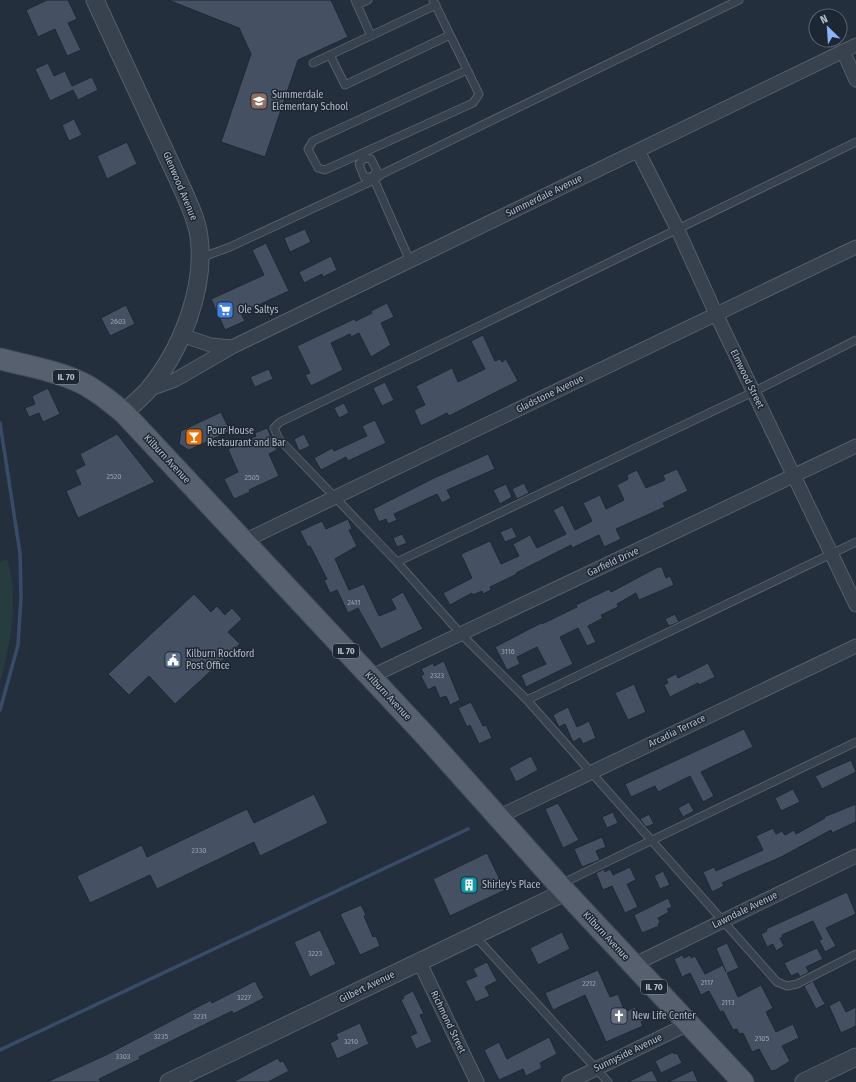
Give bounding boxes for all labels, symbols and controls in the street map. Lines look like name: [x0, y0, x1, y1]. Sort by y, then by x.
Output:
north arrow: [808, 8, 848, 48]
text: N: [818, 12, 830, 27]
place label: Summerdale Elementary School: [272, 89, 348, 113]
school or university icon: Summerdale Elementary School: [249, 91, 269, 111]
street label: Glenwood Avenue: [160, 150, 200, 222]
street label: Summerdale Avenue: [504, 172, 584, 220]
supermarket icon: Ole Saltys: [215, 300, 235, 320]
place label: Ole Saltys: [238, 304, 278, 316]
house number: 2603: [110, 317, 126, 326]
street label: Elmwood Street: [728, 347, 767, 411]
road number: IL 70: [53, 370, 79, 384]
street label: Gladstone Avenue: [514, 372, 586, 416]
place label: Pour House Restaurant and Bar: [207, 425, 286, 449]
bar icon: Pour House Restaurant and Bar: [184, 427, 204, 447]
street label: Kilburn Avenue: [141, 432, 193, 486]
house number: 2520: [107, 472, 121, 481]
house number: 2505: [244, 473, 260, 482]
street label: Garfield Drive: [585, 545, 641, 579]
house number: 2411: [348, 598, 360, 607]
road number: IL 70: [333, 644, 359, 658]
house number: 3116: [501, 647, 515, 656]
place label: Kilburn Rockford Post Office: [186, 648, 254, 672]
public building icon: Kilburn Rockford Post Office: [163, 650, 183, 670]
street label: Kilburn Avenue: [362, 669, 414, 723]
house number: 2323: [430, 671, 444, 680]
street label: Arcadia Terrace: [646, 712, 708, 750]
house number: 2330: [192, 846, 206, 855]
building icon: Shirley's Place: [459, 875, 479, 895]
place label: Shirley's Place: [482, 879, 540, 891]
street label: Lawndale Avenue: [710, 889, 780, 931]
street label: Kilburn Avenue: [580, 909, 632, 963]
house number: 3223: [308, 949, 322, 958]
street label: Gilbert Avenue: [337, 968, 397, 1006]
house number: 2117: [701, 978, 714, 987]
house number: 2212: [582, 979, 596, 988]
road number: IL 70: [641, 980, 667, 994]
street label: Richmond Street: [428, 989, 469, 1056]
house number: 3227: [237, 993, 252, 1002]
house number: 2113: [721, 998, 735, 1007]
church icon: New Life Center: [609, 1006, 629, 1026]
place label: New Life Center: [632, 1010, 696, 1022]
house number: 3231: [193, 1012, 207, 1021]
street label: Sunnyside Avenue: [592, 1031, 664, 1075]
house number: 3235: [154, 1032, 168, 1041]
house number: 2105: [755, 1034, 769, 1043]
house number: 3210: [344, 1037, 358, 1046]
house number: 3303: [116, 1052, 131, 1061]

